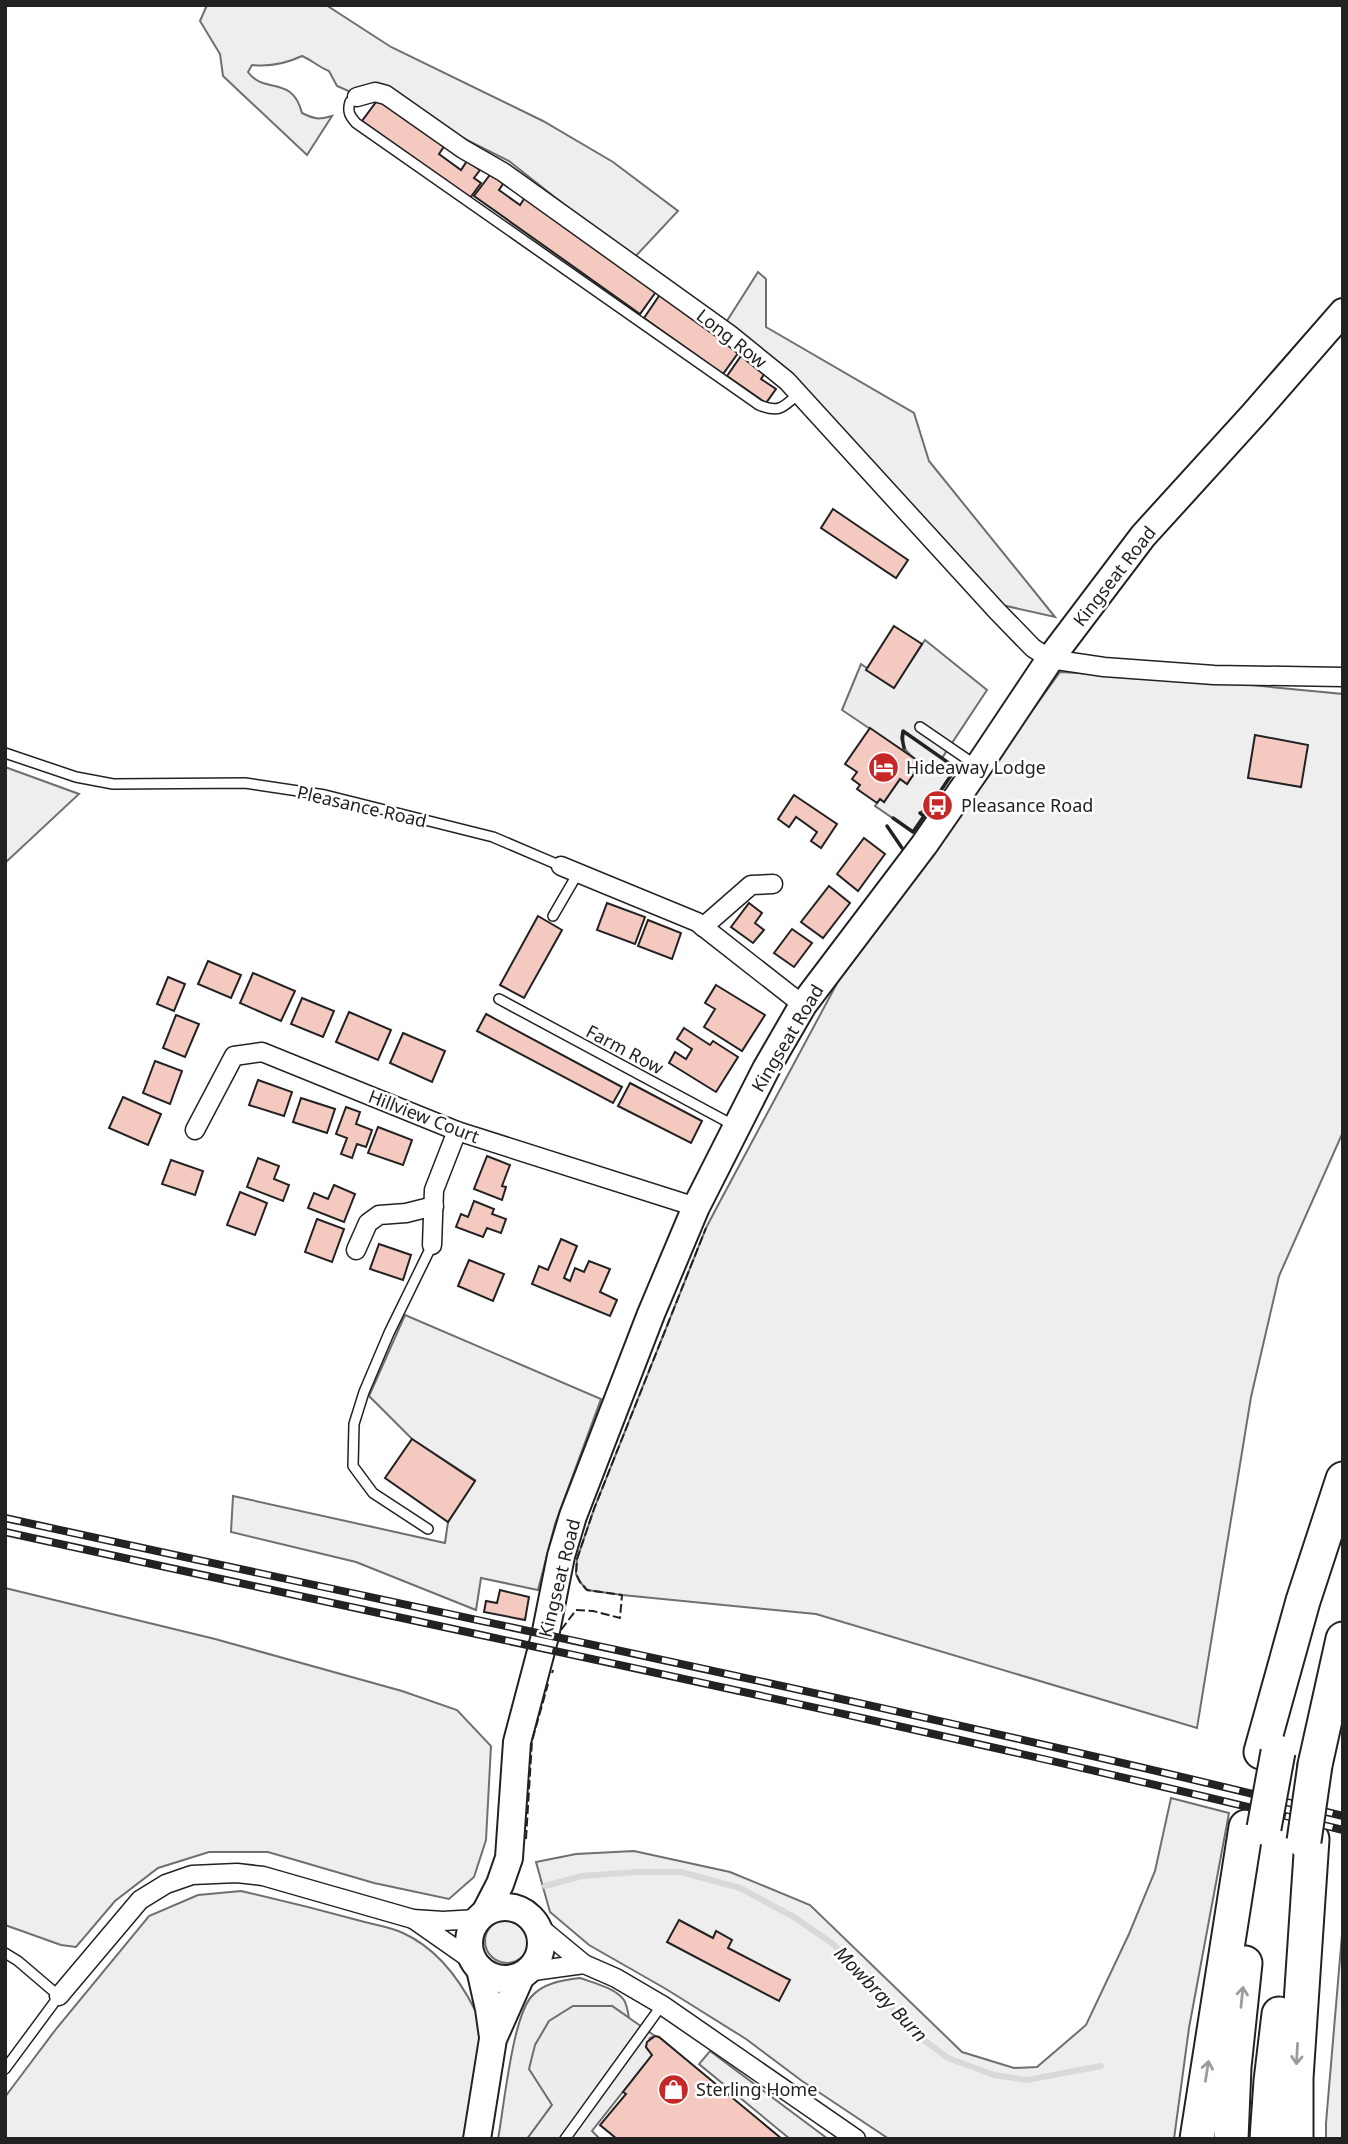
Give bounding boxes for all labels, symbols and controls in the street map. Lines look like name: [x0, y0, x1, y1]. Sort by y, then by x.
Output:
street label: Long Row: [692, 303, 772, 373]
street label: Kingseat Road: [1067, 521, 1161, 631]
hotel icon: Hideaway Lodge: [866, 750, 900, 784]
place label: Hideaway Lodge: [906, 755, 1046, 779]
street label: Pleasance Road: [295, 779, 429, 833]
bus stop icon: Pleasance Road: [921, 788, 955, 822]
place label: Pleasance Road: [961, 793, 1093, 817]
street label: Kingseat Road: [745, 980, 829, 1096]
street label: Farm Row: [582, 1019, 668, 1079]
street label: Hillview Court: [365, 1084, 483, 1148]
street label: Kingseat Road: [533, 1516, 585, 1640]
water label: Mowbray Burn: [829, 1940, 933, 2048]
one-way arrow: [1235, 1987, 1248, 2009]
one-way arrow: [1290, 2042, 1303, 2065]
one-way arrow: [1201, 2060, 1214, 2083]
shop icon: Sterling Home: [656, 2072, 690, 2106]
place label: Sterling Home: [696, 2077, 817, 2101]

